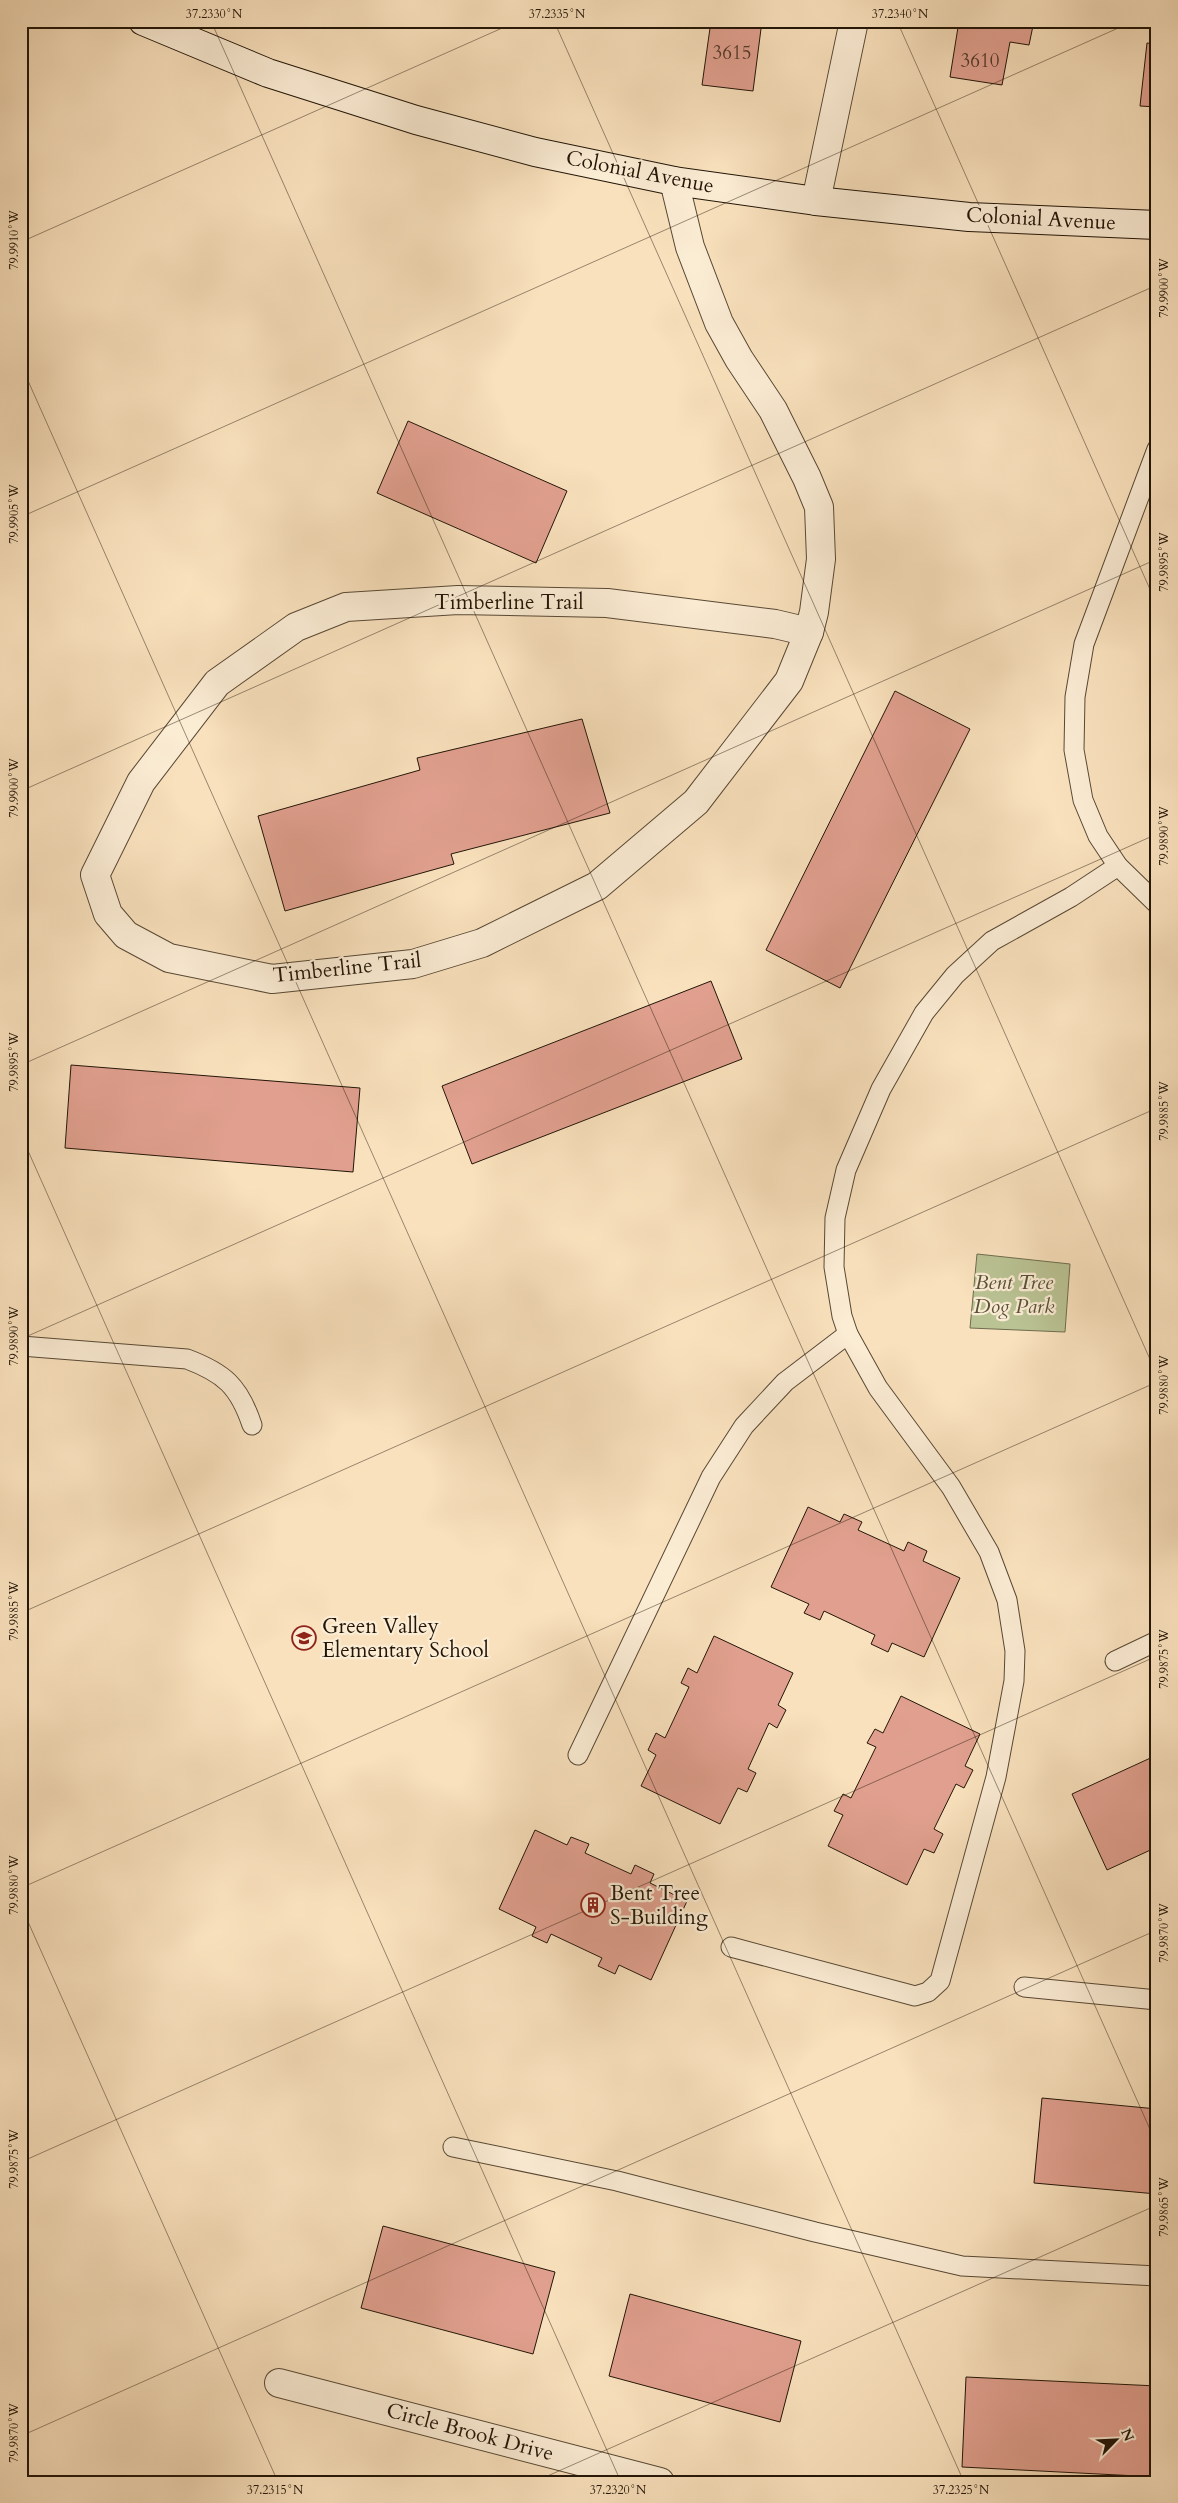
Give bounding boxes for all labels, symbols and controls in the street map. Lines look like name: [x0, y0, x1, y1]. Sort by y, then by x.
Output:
text: 37.2330°N: [186, 6, 243, 22]
text: 37.2335°N: [529, 6, 586, 22]
text: 37.2340°N: [872, 6, 929, 22]
house number: 3615: [713, 40, 751, 66]
house number: 3610: [961, 48, 1000, 74]
street label: Colonial Avenue: [564, 143, 716, 201]
street label: Colonial Avenue: [965, 201, 1117, 237]
text: 79.9910°W: [6, 210, 22, 270]
text: 79.9900°W: [1156, 258, 1172, 318]
text: 79.9905°W: [6, 484, 22, 544]
text: 79.9895°W: [1156, 532, 1172, 592]
street label: Timberline Trail: [434, 588, 584, 617]
text: 79.9900°W: [6, 758, 22, 818]
text: 79.9890°W: [1156, 806, 1172, 866]
street label: Timberline Trail: [271, 946, 423, 990]
text: 79.9895°W: [6, 1032, 22, 1092]
text: 79.9885°W: [1156, 1081, 1172, 1141]
park label: Bent Tree Dog Park: [974, 1268, 1055, 1321]
text: 79.9890°W: [6, 1306, 22, 1366]
text: 79.9880°W: [1156, 1355, 1172, 1415]
text: 79.9885°W: [6, 1581, 22, 1641]
place label: Green Valley Elementary School: [322, 1612, 489, 1665]
school or university icon: Green Valley Elementary School: [291, 1625, 317, 1651]
text: 79.9875°W: [1156, 1629, 1172, 1689]
text: 79.9880°W: [6, 1855, 22, 1915]
place label: Bent Tree S-Building: [610, 1879, 708, 1932]
building icon: Bent Tree S-Building: [580, 1892, 606, 1918]
text: 79.9870°W: [1156, 1903, 1172, 1963]
text: 79.9875°W: [6, 2129, 22, 2189]
text: 79.9865°W: [1156, 2177, 1172, 2237]
street label: Circle Brook Drive: [383, 2396, 557, 2468]
text: 79.9870°W: [6, 2403, 22, 2463]
north arrow: [1090, 2416, 1140, 2466]
text: N: [1116, 2425, 1139, 2444]
text: 37.2315°N: [247, 2482, 304, 2498]
text: 37.2320°N: [590, 2482, 647, 2498]
text: 37.2325°N: [933, 2482, 990, 2498]

